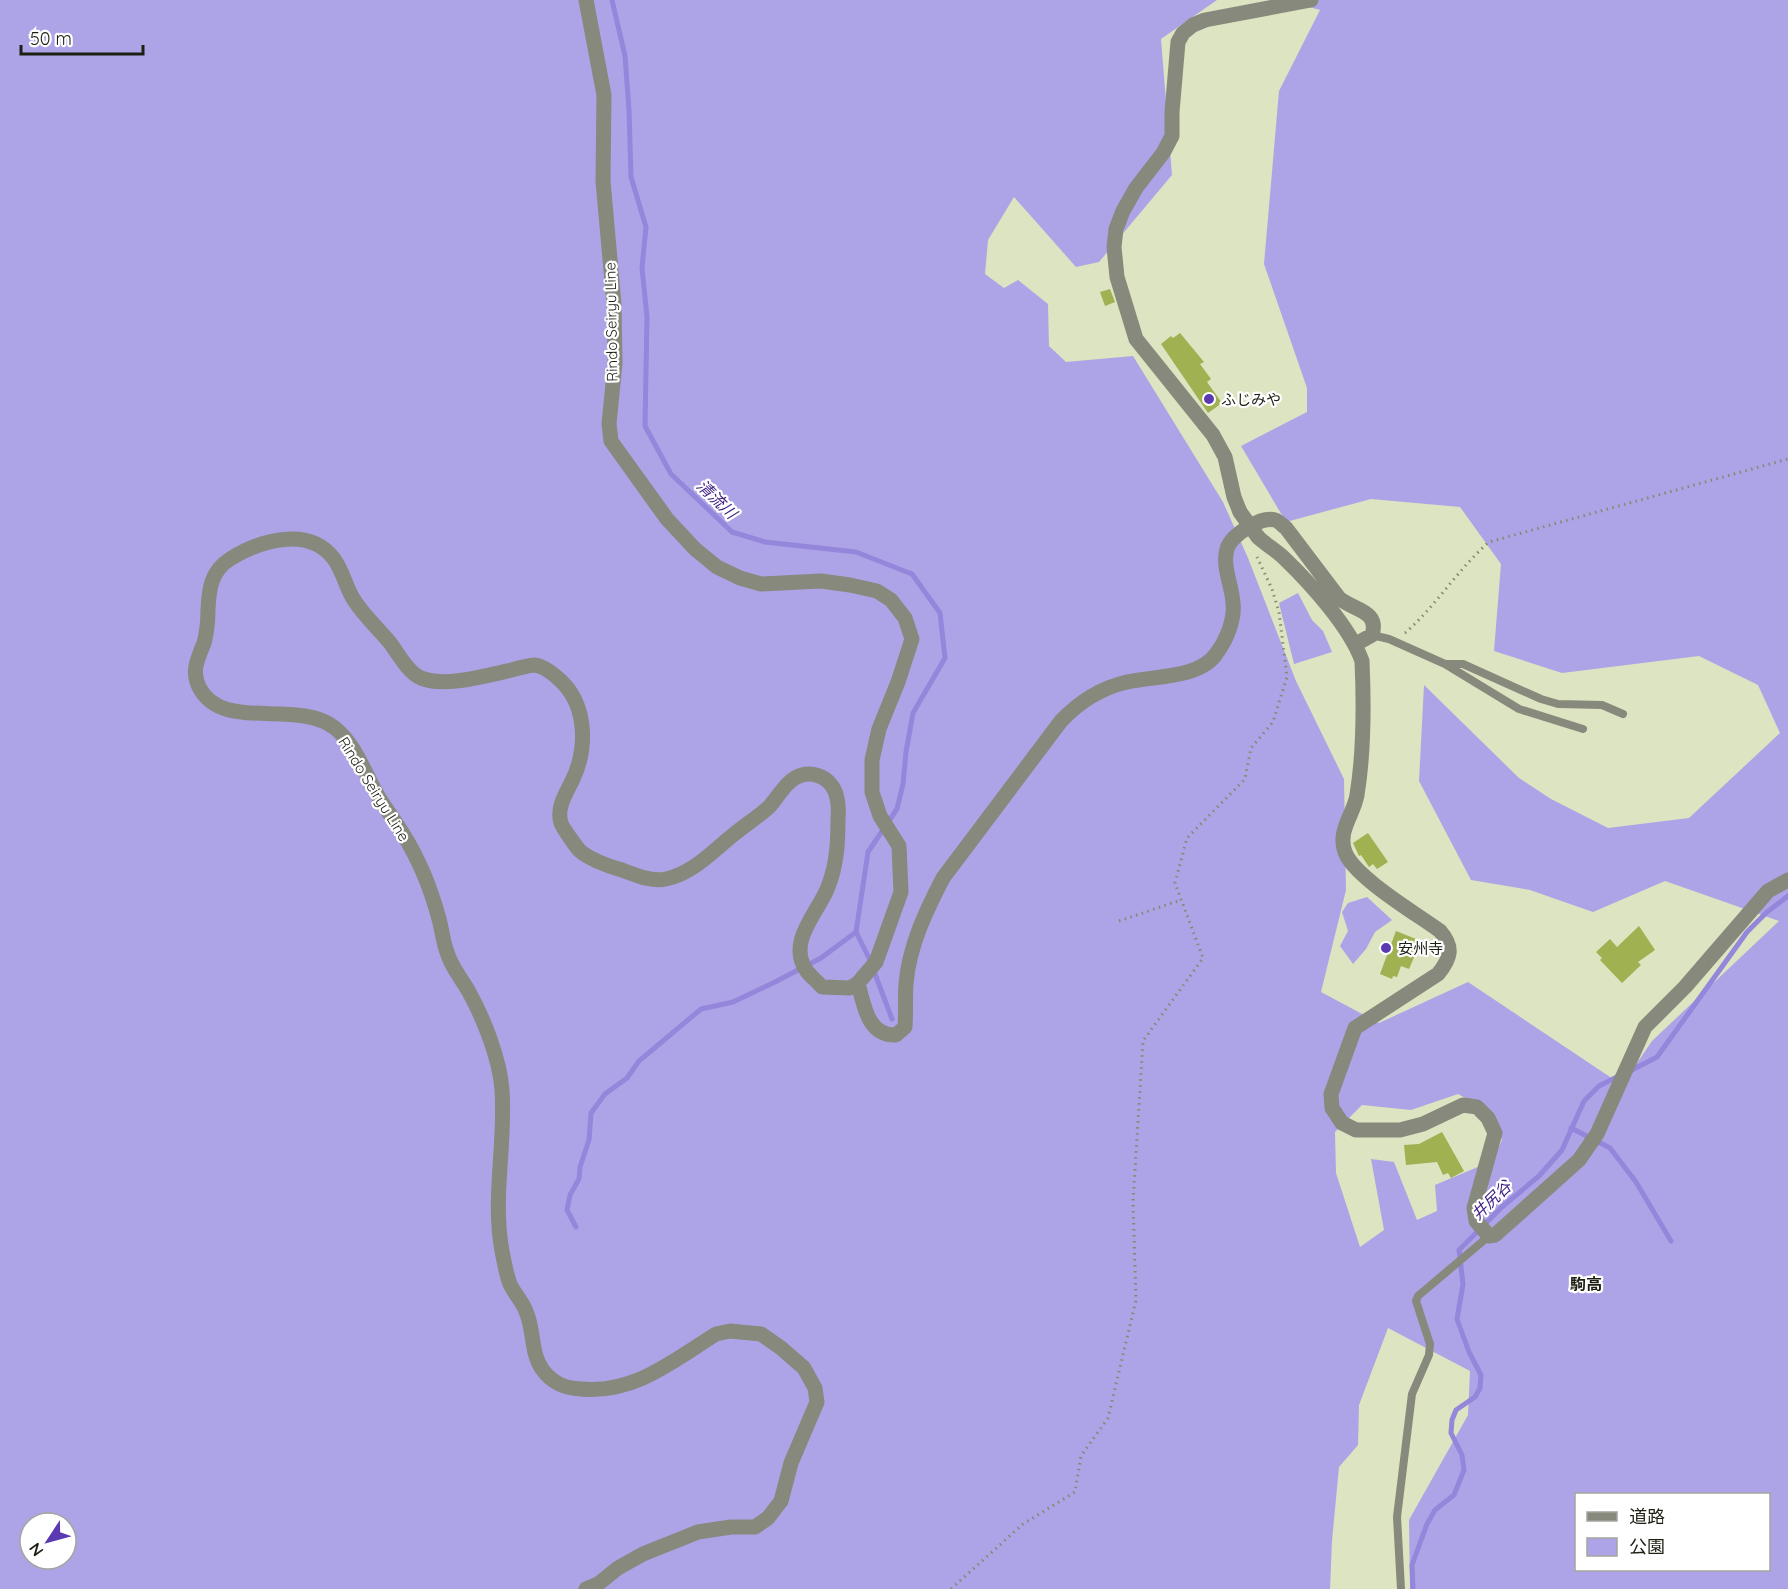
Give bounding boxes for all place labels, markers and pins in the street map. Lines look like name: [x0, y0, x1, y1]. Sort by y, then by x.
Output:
place label: ふじみや: [1221, 390, 1281, 409]
marker: ふじみや: [1202, 392, 1216, 406]
place label: 安州寺: [1398, 939, 1443, 958]
marker: 安州寺: [1379, 941, 1393, 955]

